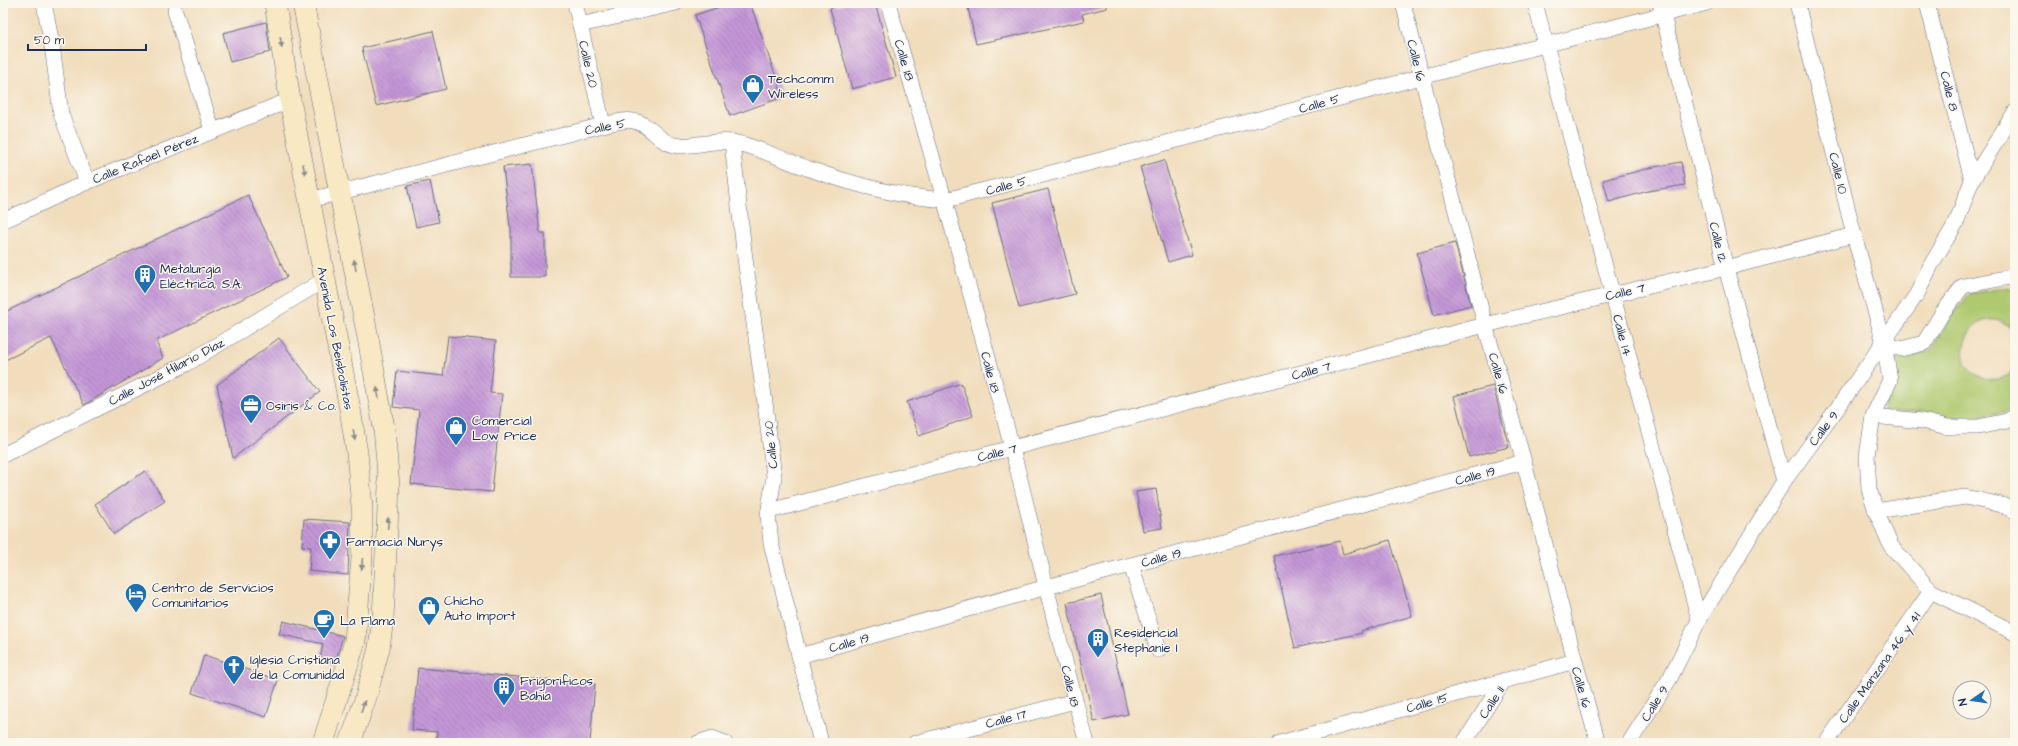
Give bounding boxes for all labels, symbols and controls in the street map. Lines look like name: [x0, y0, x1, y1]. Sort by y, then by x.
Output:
scale bar: [28, 26, 146, 52]
text: 50 m: [34, 32, 65, 49]
one-way arrow: [278, 35, 284, 48]
street label: Calle 18: [890, 37, 919, 84]
street label: Calle 16: [1402, 38, 1430, 83]
street label: Calle 20: [574, 39, 602, 90]
street label: Calle 8: [1935, 69, 1963, 114]
place label: Techcomm Wireless: [768, 70, 834, 103]
shop icon: Techcomm Wireless: [740, 72, 766, 105]
street label: Calle 5: [1297, 90, 1342, 118]
street label: Calle 5: [583, 114, 627, 140]
street label: Calle Rafael Pérez: [90, 129, 201, 188]
street label: Calle 10: [1824, 151, 1852, 196]
one-way arrow: [301, 163, 307, 176]
street label: Calle 5: [984, 172, 1029, 200]
street label: Calle 12: [1704, 220, 1732, 265]
one-way arrow: [352, 259, 358, 272]
place label: Metalurgia Eléctrica, S.A.: [160, 260, 242, 293]
building icon: Metalurgia Eléctrica, S.A.: [132, 262, 158, 295]
street label: Avenida Los Beisbolistas: [312, 265, 358, 412]
street label: Calle 7: [1604, 279, 1647, 305]
street label: Calle 14: [1608, 312, 1636, 358]
street label: Calle José Hilario Díaz: [105, 333, 228, 410]
street label: Calle 18: [976, 350, 1004, 396]
street label: Calle 16: [1484, 351, 1512, 396]
street label: Calle 7: [1290, 357, 1333, 385]
one-way arrow: [375, 387, 381, 400]
office icon: Osiris & Co.: [238, 392, 264, 425]
place label: Osiris & Co.: [266, 397, 337, 415]
street label: Calle 9: [1805, 407, 1843, 450]
place label: Comercial Low Price: [472, 412, 537, 445]
shop icon: Comercial Low Price: [443, 414, 469, 447]
street label: Calle 20: [760, 420, 782, 470]
one-way arrow: [351, 429, 357, 441]
street label: Calle 7: [976, 439, 1019, 467]
street label: Calle 19: [1453, 462, 1497, 490]
one-way arrow: [385, 516, 391, 529]
pharmacy icon: Farmacia Nurys: [317, 528, 343, 561]
place label: Farmacia Nurys: [346, 533, 444, 552]
street label: Calle 19: [1139, 544, 1183, 572]
one-way arrow: [358, 558, 365, 570]
place label: Centro de Servicios Comunitarios: [152, 579, 274, 612]
hotel icon: Centro de Servicios Comunitarios: [123, 581, 149, 614]
place label: Chicho Auto Import: [444, 592, 517, 625]
shop icon: Chicho Auto Import: [416, 594, 442, 627]
cafe icon: La Flama: [311, 607, 337, 640]
street label: Calle Manzana 46 y 41: [1834, 608, 1926, 728]
place label: La Flama: [340, 612, 396, 630]
place label: Residencial Stephanie I: [1114, 624, 1178, 657]
building icon: Residencial Stephanie I: [1085, 626, 1111, 659]
street label: Calle 19: [827, 629, 872, 657]
place label: Iglesia Cristiana de la Comunidad: [250, 651, 345, 684]
church icon: Iglesia Cristiana de la Comunidad: [221, 653, 247, 686]
street label: Calle 18: [1056, 664, 1084, 709]
street label: Calle 16: [1567, 665, 1595, 710]
place label: Frigorificos Bahia: [520, 672, 594, 705]
building icon: Frigorificos Bahia: [491, 674, 517, 707]
north arrow: [1952, 680, 1992, 720]
street label: Calle 11: [1475, 682, 1509, 722]
street label: Calle 9: [1637, 682, 1673, 725]
street label: Calle 15: [1404, 688, 1450, 718]
text: N: [1955, 697, 1971, 707]
one-way arrow: [360, 700, 366, 712]
street label: Calle 17: [984, 705, 1029, 733]

